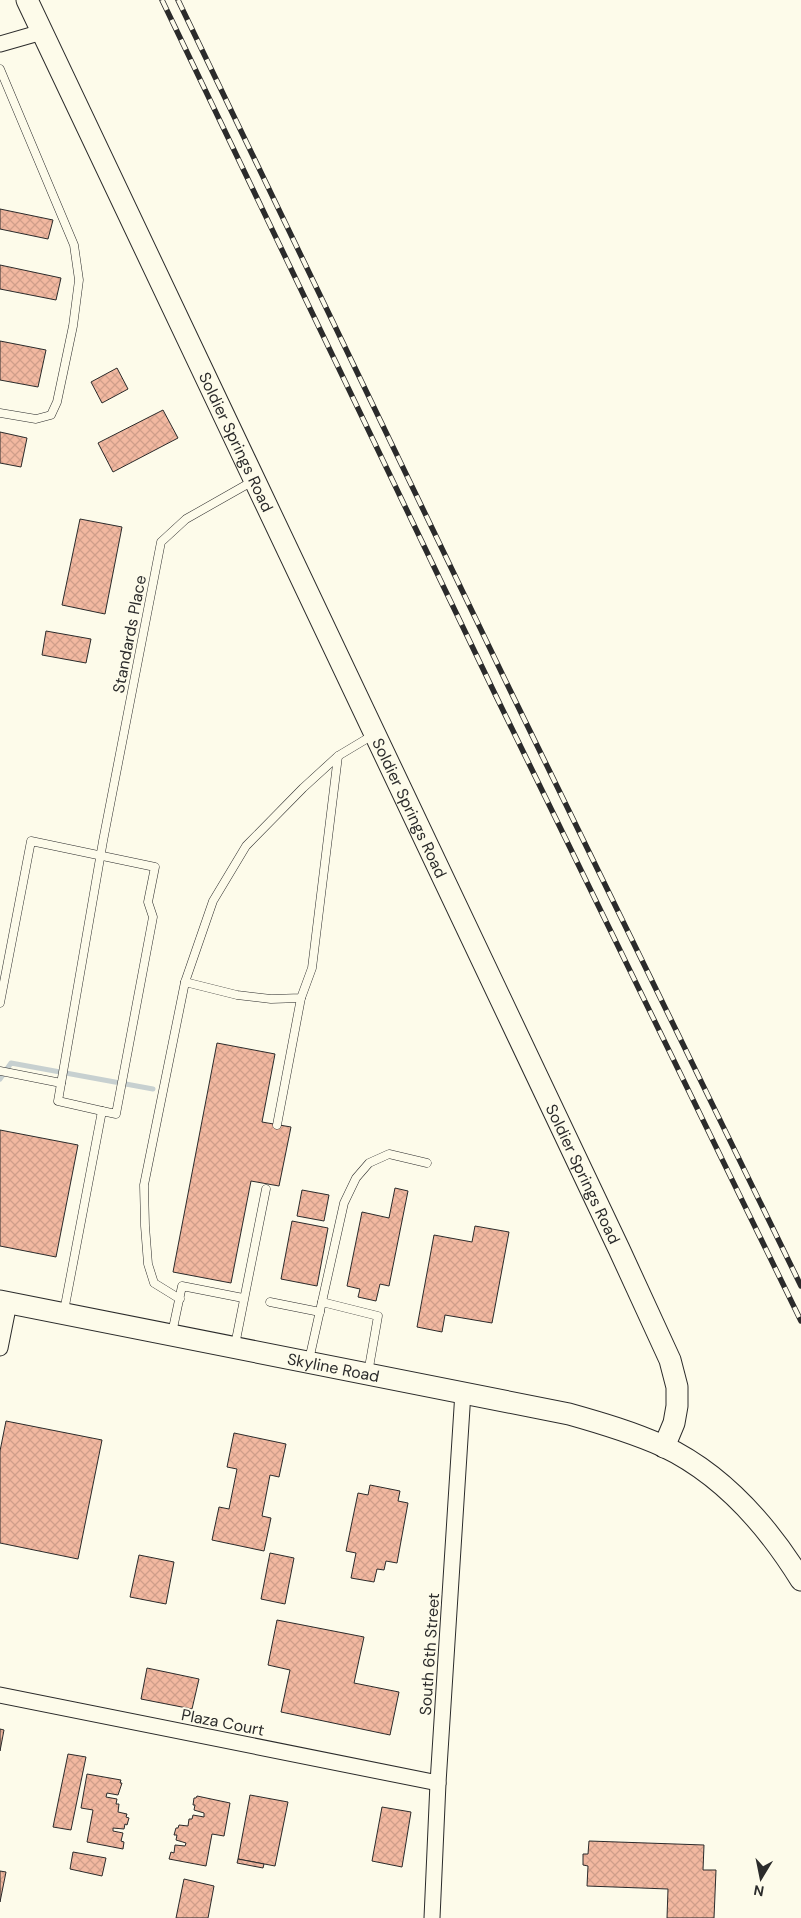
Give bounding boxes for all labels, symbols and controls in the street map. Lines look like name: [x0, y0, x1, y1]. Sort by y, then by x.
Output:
street label: Soldier Springs Road: [194, 369, 278, 515]
street label: Standards Place: [108, 573, 151, 695]
street label: Soldier Springs Road: [367, 735, 452, 881]
street label: Soldier Springs Road: [541, 1101, 625, 1247]
street label: Skyline Road: [285, 1348, 381, 1387]
street label: South 6th Street: [415, 1592, 444, 1716]
street label: Plaza Court: [180, 1704, 266, 1741]
north arrow: [736, 1853, 786, 1903]
text: N: [752, 1881, 765, 1901]

